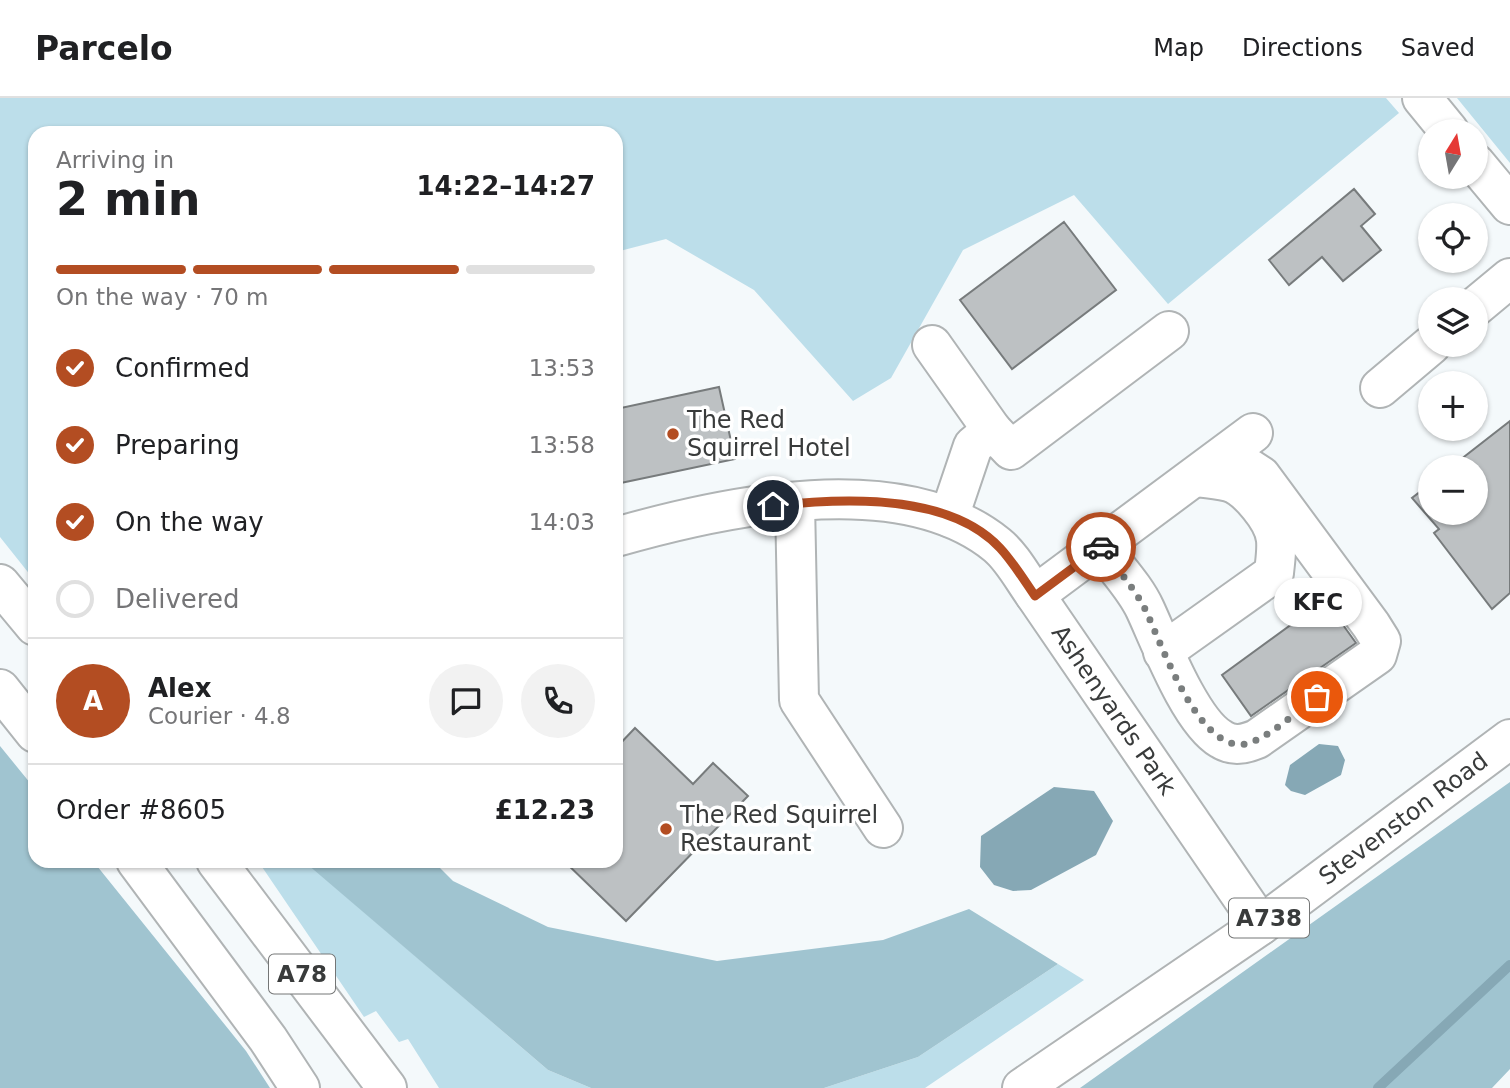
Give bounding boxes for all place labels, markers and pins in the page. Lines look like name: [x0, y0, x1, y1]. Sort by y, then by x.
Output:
place label: The Red Squirrel Hotel: [686, 406, 851, 462]
marker: The Red Squirrel Hotel: [665, 426, 681, 442]
pin: [743, 476, 803, 536]
callout: KFC: [1273, 578, 1361, 627]
pin: [1287, 667, 1347, 727]
place label: The Red Squirrel Restaurant: [679, 801, 878, 857]
marker: The Red Squirrel Restaurant: [658, 821, 674, 837]

